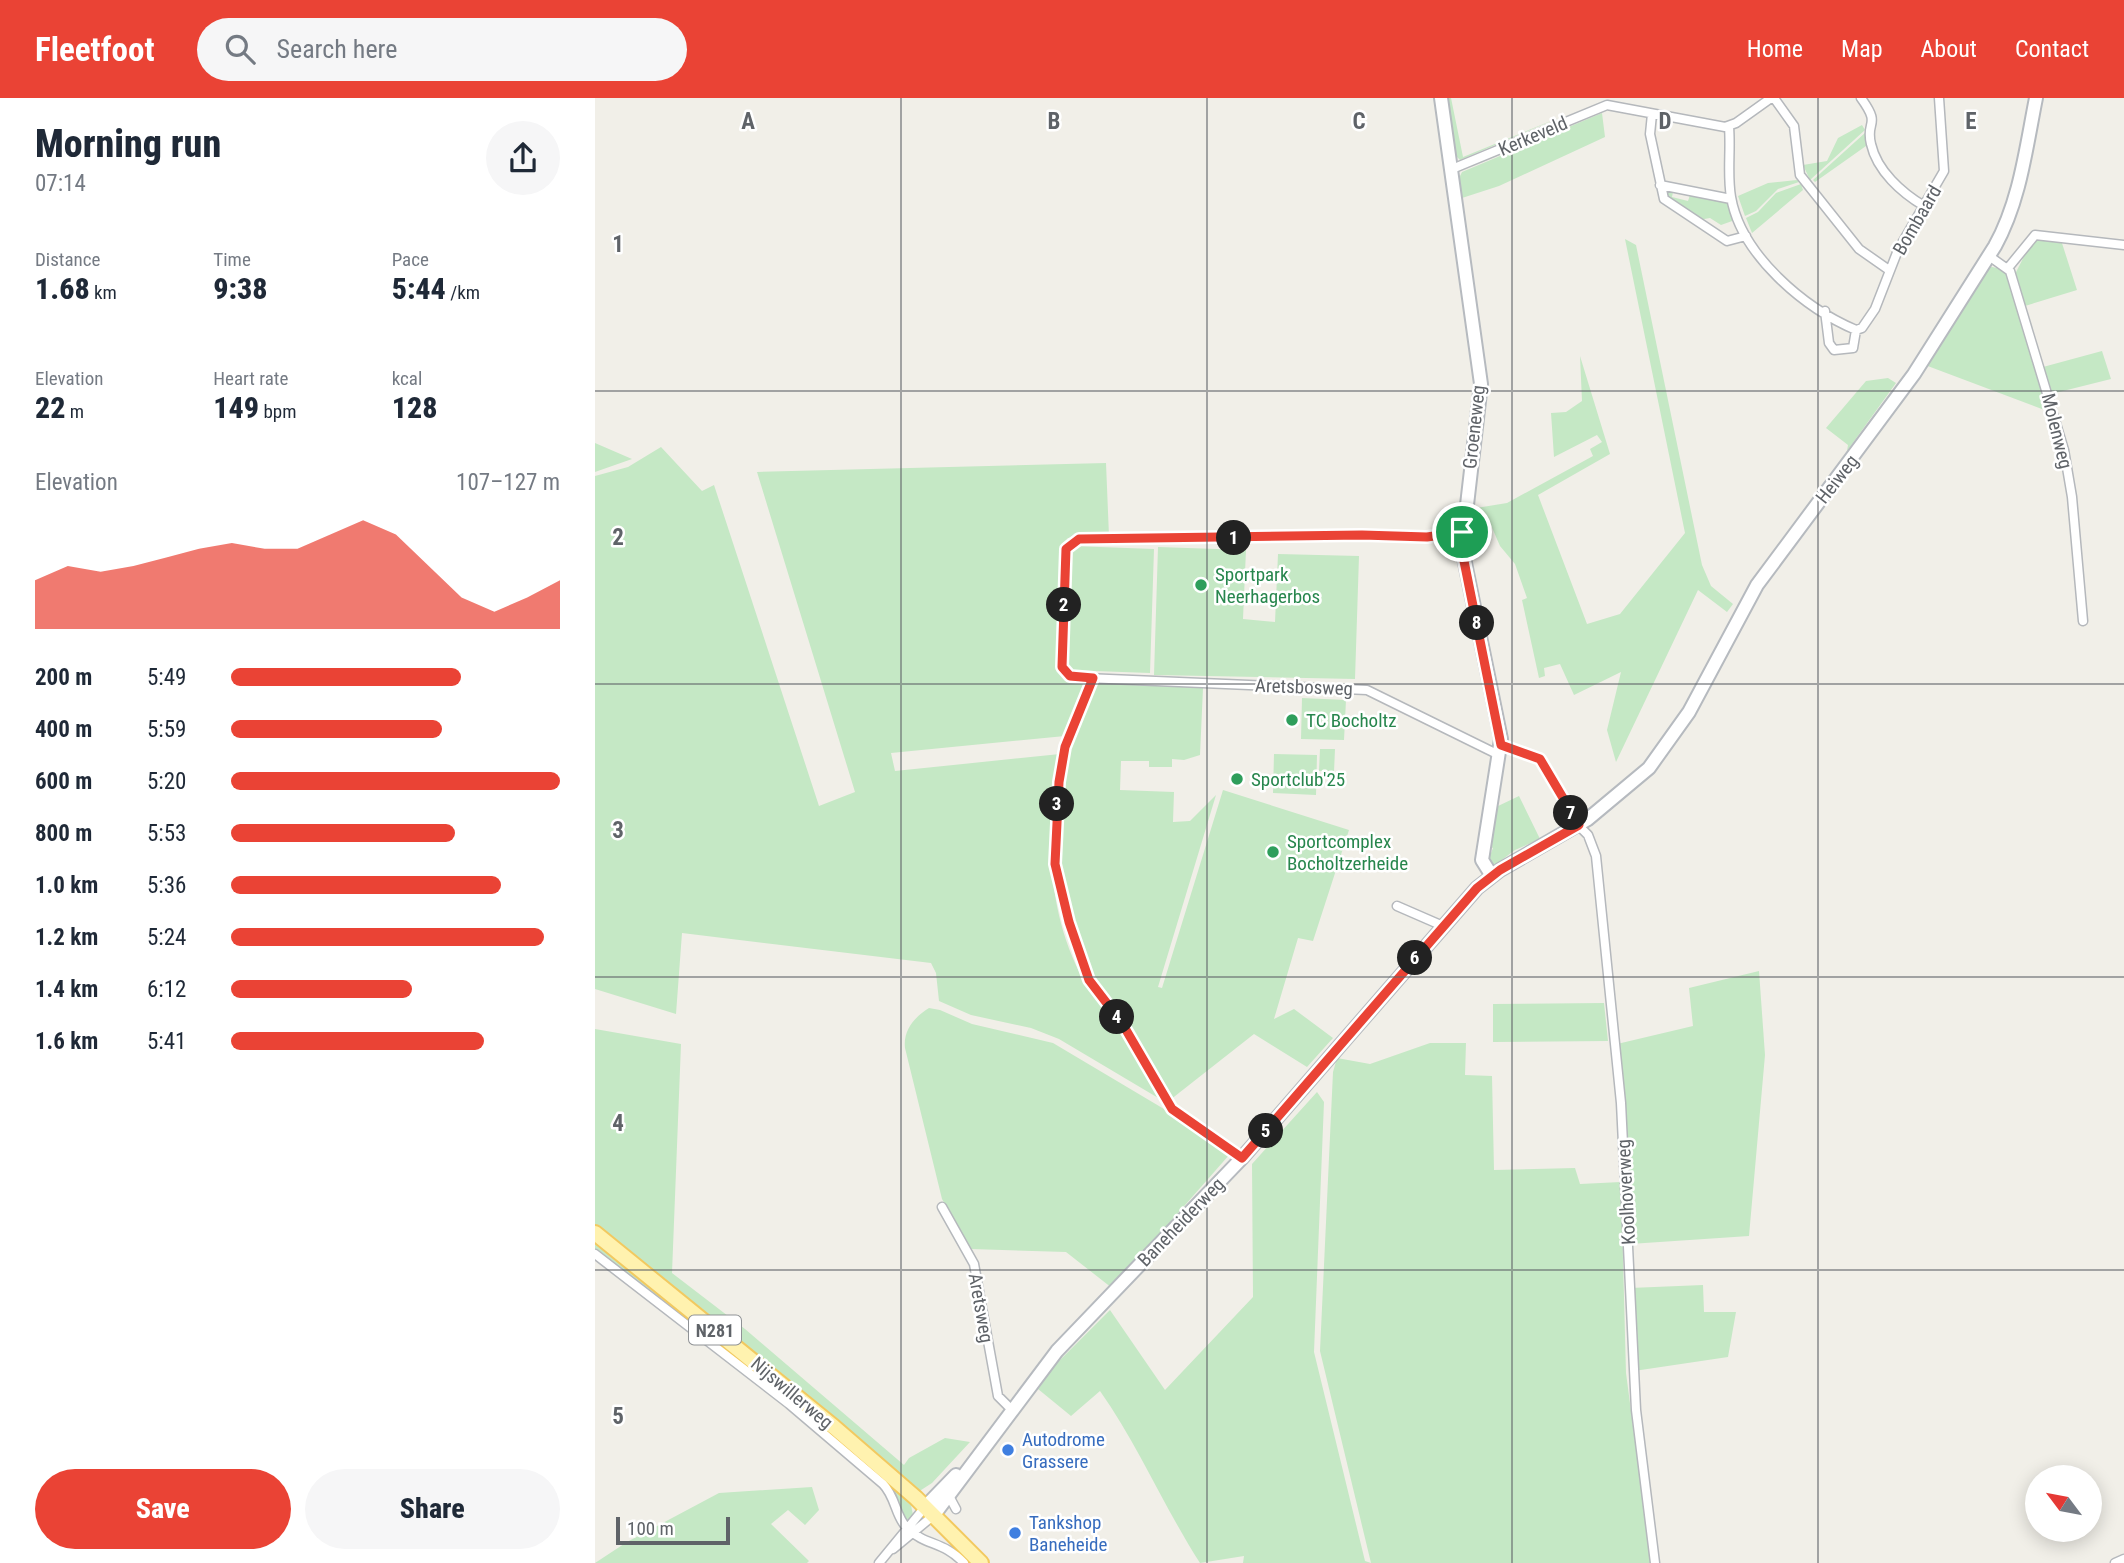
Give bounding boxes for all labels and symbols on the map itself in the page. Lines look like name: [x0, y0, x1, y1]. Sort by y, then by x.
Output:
text: A: [741, 108, 755, 135]
text: B: [1048, 108, 1060, 135]
text: C: [1352, 108, 1366, 135]
text: D: [1659, 108, 1672, 135]
text: E: [1965, 108, 1977, 135]
street label: Kerkeveld: [1495, 111, 1571, 161]
street label: Bombaard: [1888, 181, 1946, 259]
text: 1: [612, 231, 624, 258]
street label: Groeneweg: [1458, 384, 1490, 470]
street label: Molenweg: [2037, 391, 2077, 471]
street label: Heiweg: [1811, 450, 1863, 508]
pin: [1432, 502, 1492, 562]
pin: 1: [1217, 520, 1251, 556]
text: 2: [612, 524, 624, 551]
place label: Sportpark Neerhagerbos: [1215, 563, 1320, 608]
marker: Sportpark Neerhagerbos: [1193, 577, 1209, 593]
pin: 2: [1047, 588, 1081, 622]
pin: 8: [1459, 606, 1495, 640]
street label: Aretsbosweg: [1255, 674, 1353, 700]
place label: TC Bocholtz: [1306, 709, 1396, 732]
marker: TC Bocholtz: [1284, 712, 1300, 728]
place label: Sportclub'25: [1251, 768, 1345, 791]
marker: Sportclub'25: [1229, 771, 1245, 787]
pin: 3: [1039, 786, 1075, 822]
pin: 7: [1553, 796, 1588, 830]
text: 3: [612, 817, 624, 844]
place label: Sportcomplex Bocholtzerheide: [1287, 830, 1408, 875]
marker: Sportcomplex Bocholtzerheide: [1265, 844, 1281, 860]
pin: 6: [1397, 940, 1433, 976]
pin: 4: [1099, 1000, 1135, 1034]
text: 4: [612, 1110, 624, 1137]
pin: 5: [1249, 1114, 1283, 1148]
street label: Koolhoverweg: [1612, 1139, 1640, 1245]
street label: Baneheiderweg: [1133, 1173, 1229, 1271]
street label: Aretsweg: [964, 1271, 998, 1345]
road number: N281: [689, 1316, 741, 1344]
street label: Nijswillerweg: [746, 1352, 838, 1434]
text: 5: [612, 1403, 624, 1430]
place label: Autodrome Grassere: [1022, 1428, 1105, 1473]
marker: Autodrome Grassere: [1000, 1442, 1016, 1458]
north arrow: [2025, 1465, 2102, 1542]
place label: Tankshop Baneheide: [1029, 1511, 1107, 1556]
scale bar: [616, 1514, 730, 1546]
marker: Tankshop Baneheide: [1007, 1525, 1023, 1541]

